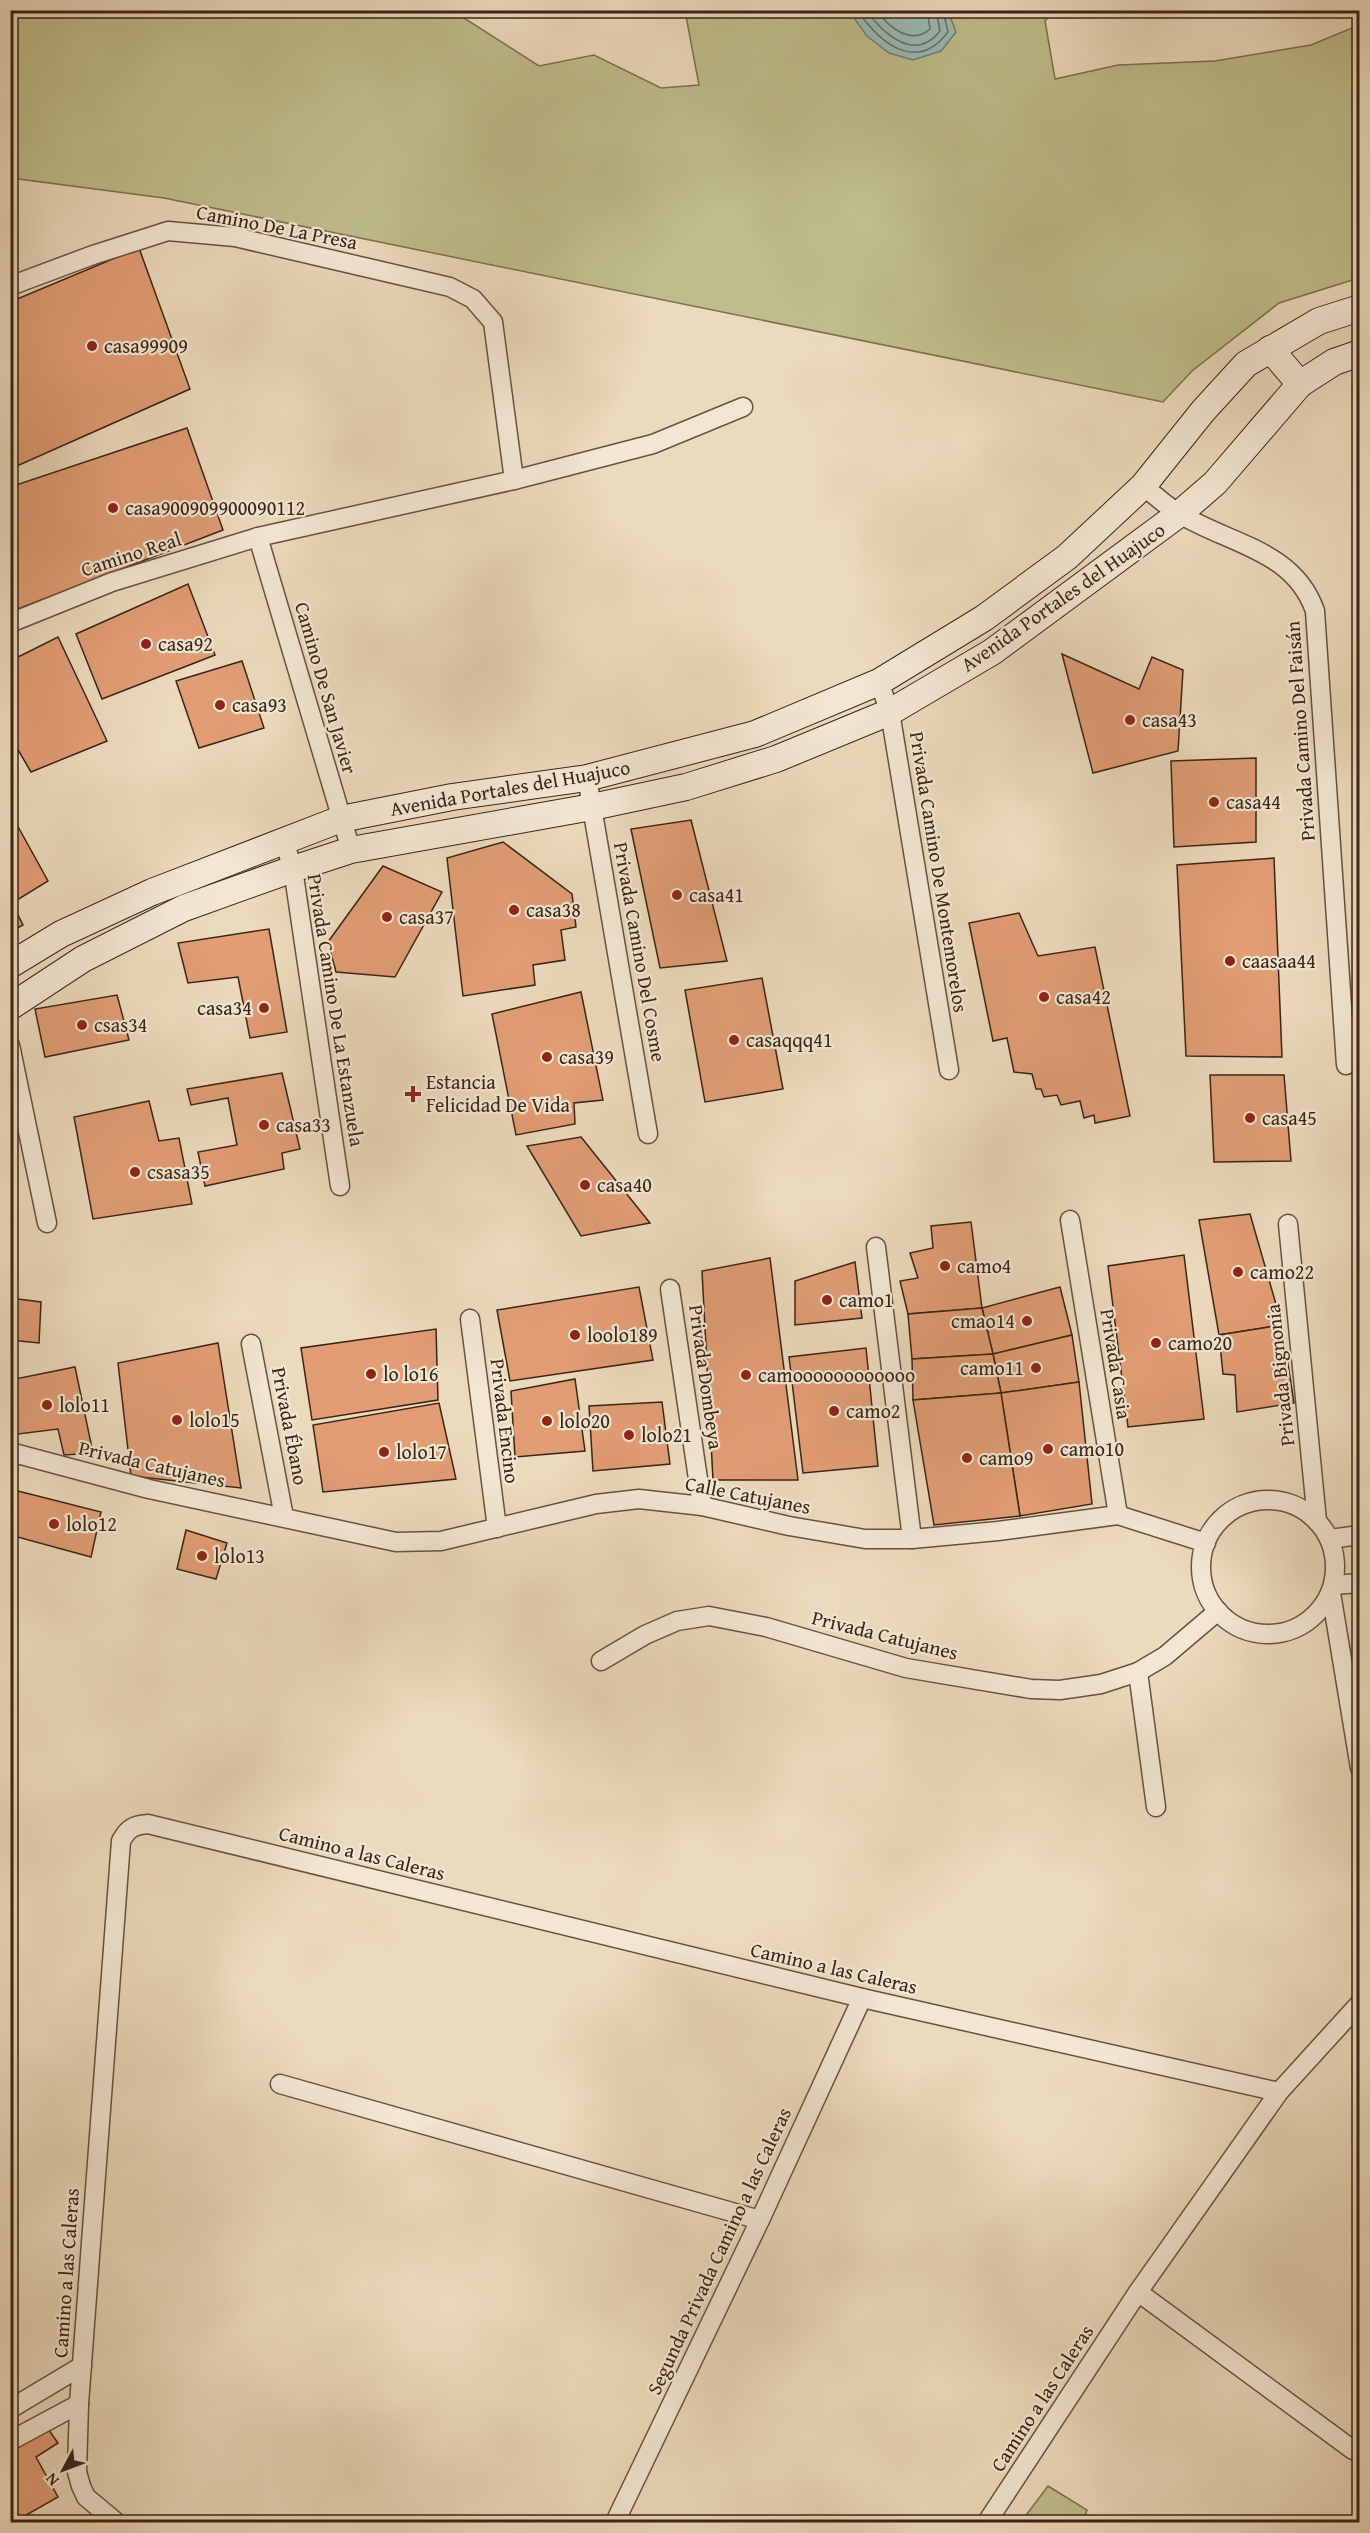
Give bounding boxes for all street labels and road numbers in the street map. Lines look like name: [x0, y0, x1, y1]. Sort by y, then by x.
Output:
street label: Camino De La Presa: [194, 197, 360, 256]
street label: Avenida Portales del Huajuco: [955, 515, 1171, 678]
street label: Camino Real: [77, 524, 185, 583]
street label: Camino De San Javier: [288, 599, 365, 777]
street label: Privada Camino Del Faisán: [1277, 620, 1322, 842]
street label: Privada Camino De Montemorelos: [903, 729, 976, 1015]
street label: Avenida Portales del Huajuco: [388, 752, 632, 823]
street label: Privada Camino Del Cosme: [607, 840, 674, 1064]
street label: Privada Camino De La Estanzuela: [301, 872, 372, 1149]
street label: Privada Bignonia: [1258, 1302, 1301, 1448]
street label: Privada Dombeya: [682, 1303, 731, 1452]
street label: Privada Casia: [1093, 1307, 1140, 1422]
street label: Privada Encino: [483, 1357, 528, 1485]
street label: Privada Ébano: [265, 1364, 316, 1487]
street label: Privada Catujanes: [76, 1433, 228, 1494]
street label: Calle Catujanes: [683, 1468, 813, 1521]
street label: Privada Catujanes: [809, 1602, 961, 1667]
street label: Camino a las Caleras: [276, 1818, 448, 1887]
street label: Camino a las Caleras: [748, 1934, 920, 2001]
street label: Segunda Privada Camino a las Caleras: [639, 2102, 798, 2399]
street label: Camino a las Caleras: [45, 2187, 86, 2359]
street label: Camino a las Caleras: [983, 2318, 1100, 2477]

